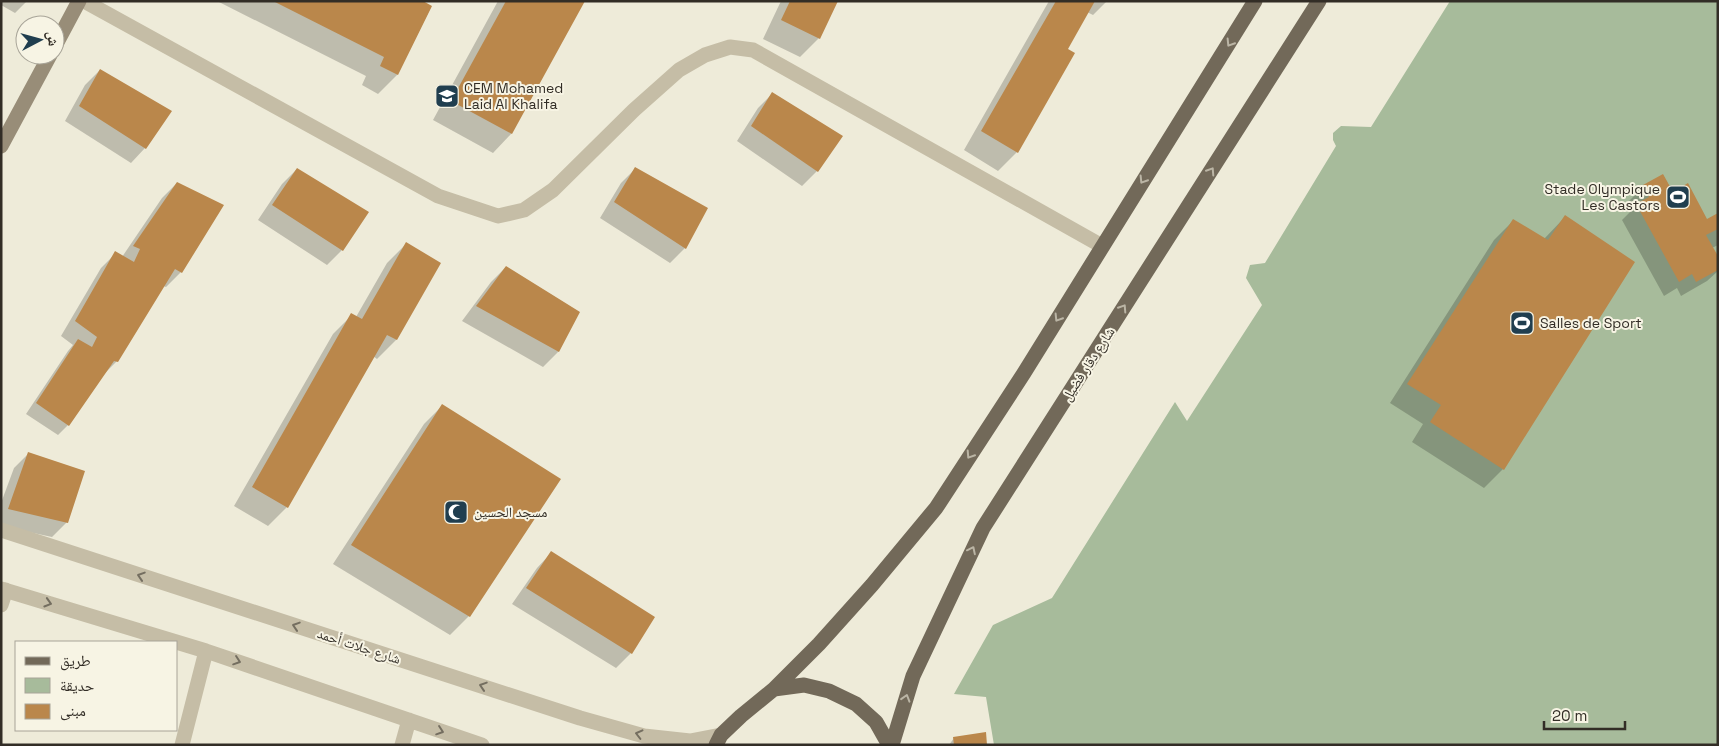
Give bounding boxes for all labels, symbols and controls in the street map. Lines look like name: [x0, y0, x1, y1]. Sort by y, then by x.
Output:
north arrow: [15, 15, 65, 65]
text: ش: [43, 30, 63, 47]
one-way arrow: [1226, 37, 1236, 46]
place label: CEM Mohamed Laid Al Khalifa: [464, 79, 563, 113]
school or university icon: CEM Mohamed Laid Al Khalifa: [434, 83, 460, 109]
one-way arrow: [1204, 168, 1214, 177]
one-way arrow: [1140, 175, 1150, 184]
place label: Stade Olympique Les Castors: [1545, 180, 1660, 214]
sports icon: Stade Olympique Les Castors: [1665, 184, 1691, 210]
one-way arrow: [1117, 305, 1126, 314]
sports icon: Salles de Sport: [1509, 310, 1535, 336]
one-way arrow: [1054, 313, 1064, 322]
place label: Salles de Sport: [1540, 314, 1642, 332]
street label: شارع دقار فضيل: [1057, 324, 1119, 405]
one-way arrow: [967, 450, 976, 459]
mosque icon: مسجد الحسين: [443, 499, 469, 525]
place label: مسجد الحسين: [474, 503, 547, 521]
one-way arrow: [966, 546, 976, 555]
one-way arrow: [137, 571, 146, 581]
one-way arrow: [43, 597, 52, 607]
one-way arrow: [292, 621, 300, 631]
street label: شارع جلات أحمد: [315, 624, 403, 669]
legend: [15, 641, 178, 731]
text: طريق: [60, 651, 91, 671]
one-way arrow: [232, 655, 240, 665]
text: حديقة: [60, 676, 95, 695]
one-way arrow: [480, 682, 488, 692]
one-way arrow: [901, 694, 911, 703]
scale bar: [1544, 698, 1625, 730]
text: مبنى: [60, 701, 86, 721]
text: 20 m: [1552, 706, 1587, 725]
one-way arrow: [435, 725, 444, 735]
one-way arrow: [634, 729, 643, 740]

